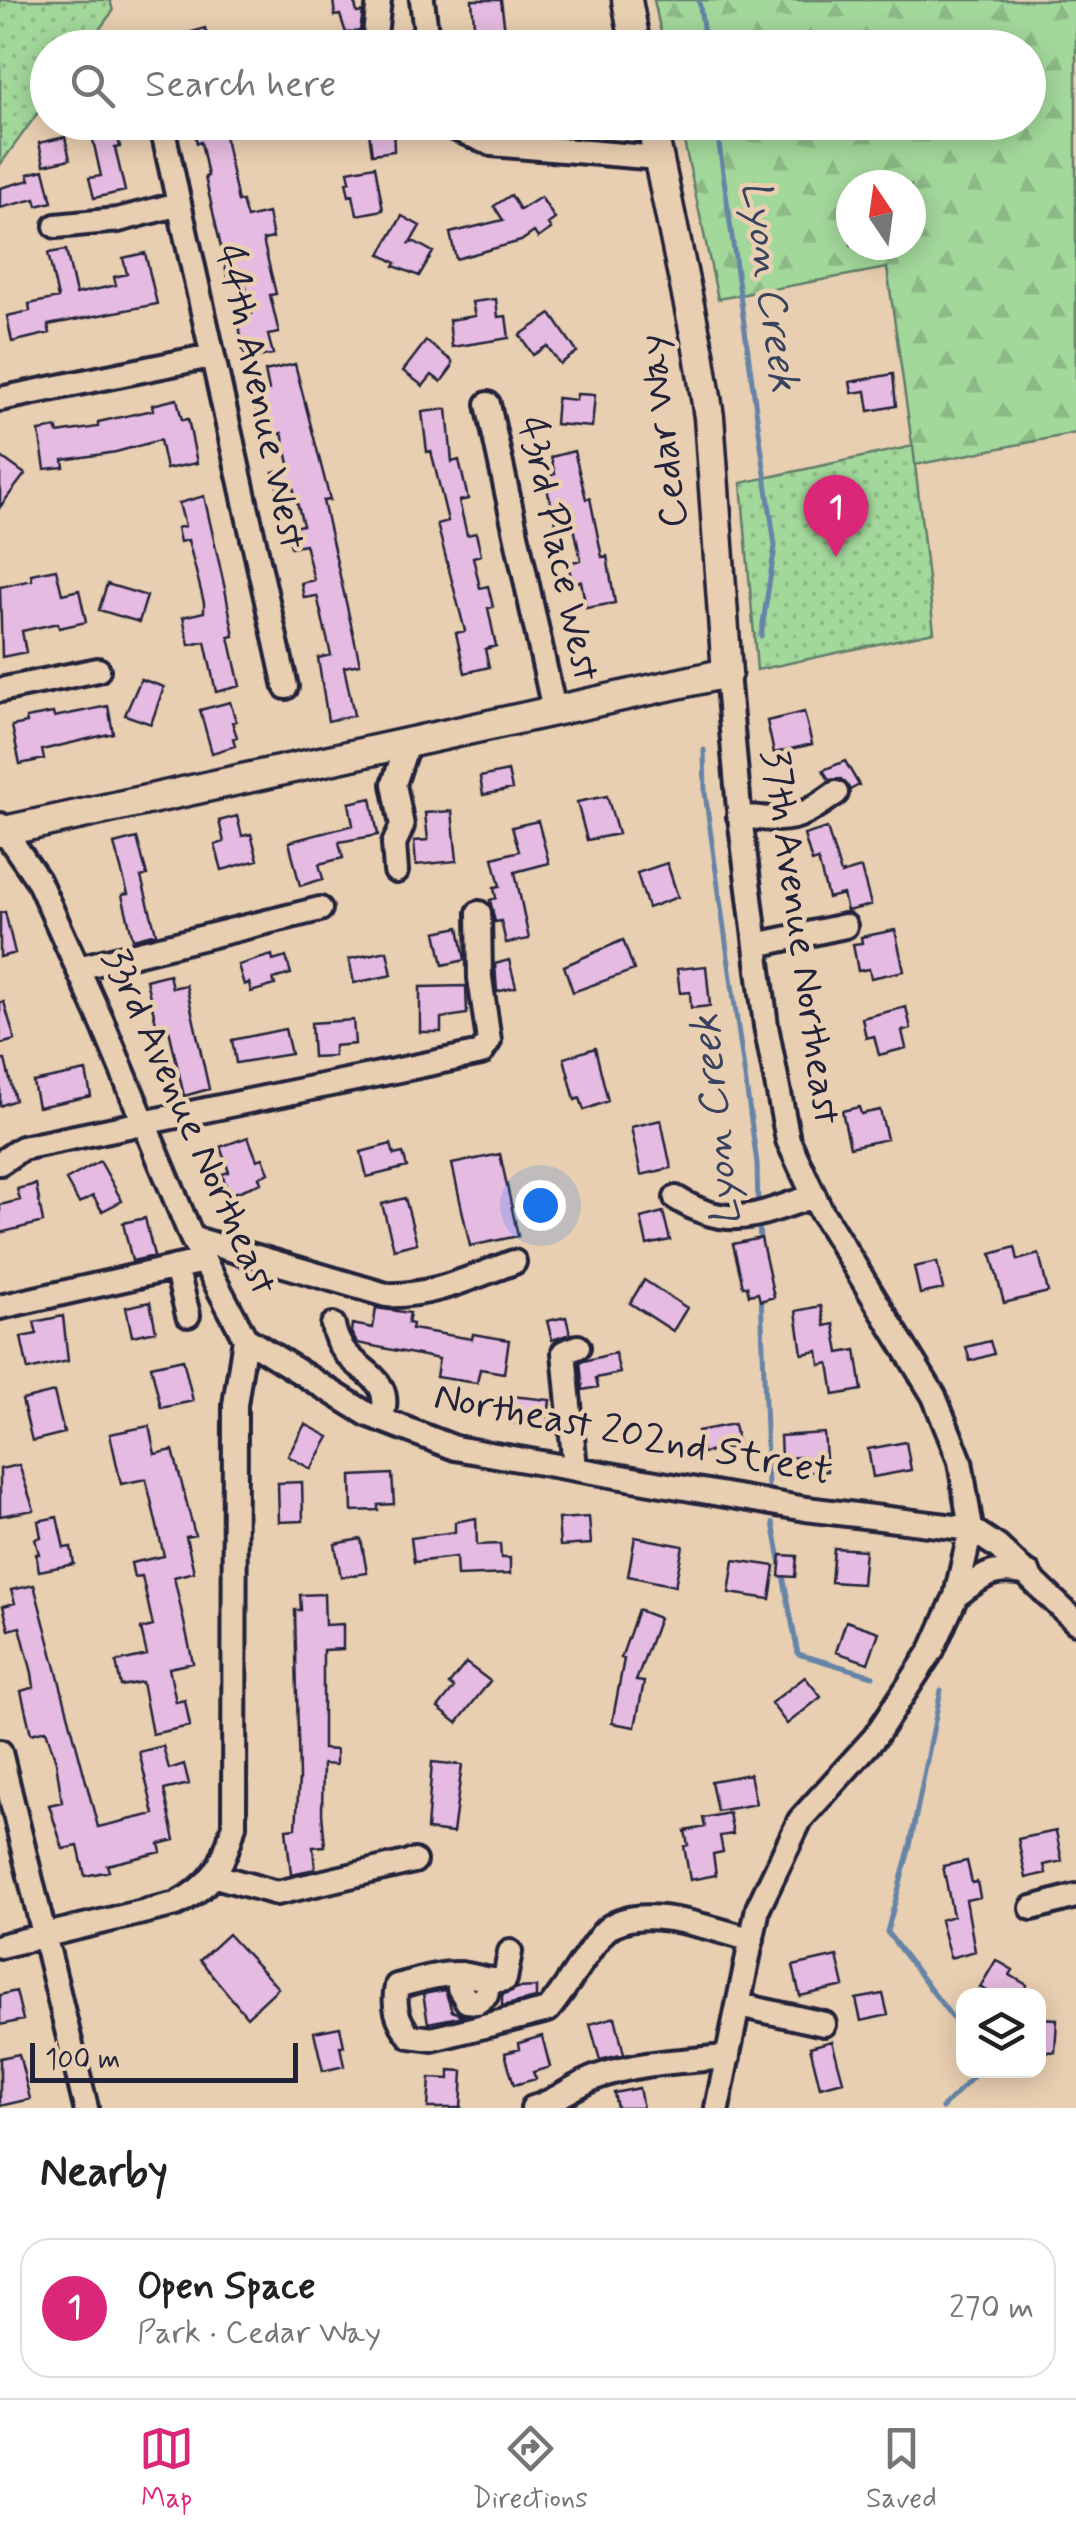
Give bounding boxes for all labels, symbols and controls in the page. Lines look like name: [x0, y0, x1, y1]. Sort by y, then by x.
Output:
search box: [30, 30, 1046, 140]
icon: search: [65, 58, 120, 113]
text: Search here: [145, 61, 336, 110]
north arrow: [836, 170, 926, 260]
water label: Lyon Creek: [727, 177, 811, 395]
street label: 44th Avenue West: [202, 240, 318, 554]
street label: Cedar Way: [626, 331, 702, 531]
street label: 43rd Place West: [505, 412, 612, 687]
pin: 1: [804, 474, 868, 557]
street label: 37th Avenue Northeast: [748, 746, 852, 1128]
street label: 33rd Avenue Northeast: [89, 940, 289, 1304]
water label: Lyon Creek: [679, 1011, 755, 1229]
your location: [515, 1180, 566, 1231]
street label: Northeast 202nd Street: [430, 1371, 836, 1499]
map controls: [956, 1988, 1046, 2078]
button: layers: [956, 1988, 1046, 2078]
scale bar: [30, 2038, 298, 2082]
text: 100 m: [45, 2042, 120, 2079]
text: Nearby: [40, 2146, 168, 2201]
text: Open Space: [137, 2263, 316, 2312]
text: 1: [67, 2287, 82, 2329]
text: 270 m: [949, 2287, 1034, 2329]
text: Park · Cedar Way: [137, 2312, 381, 2354]
tab: Map: [139, 2421, 194, 2518]
tab: Directions: [473, 2421, 588, 2518]
tab: Saved: [866, 2421, 937, 2518]

